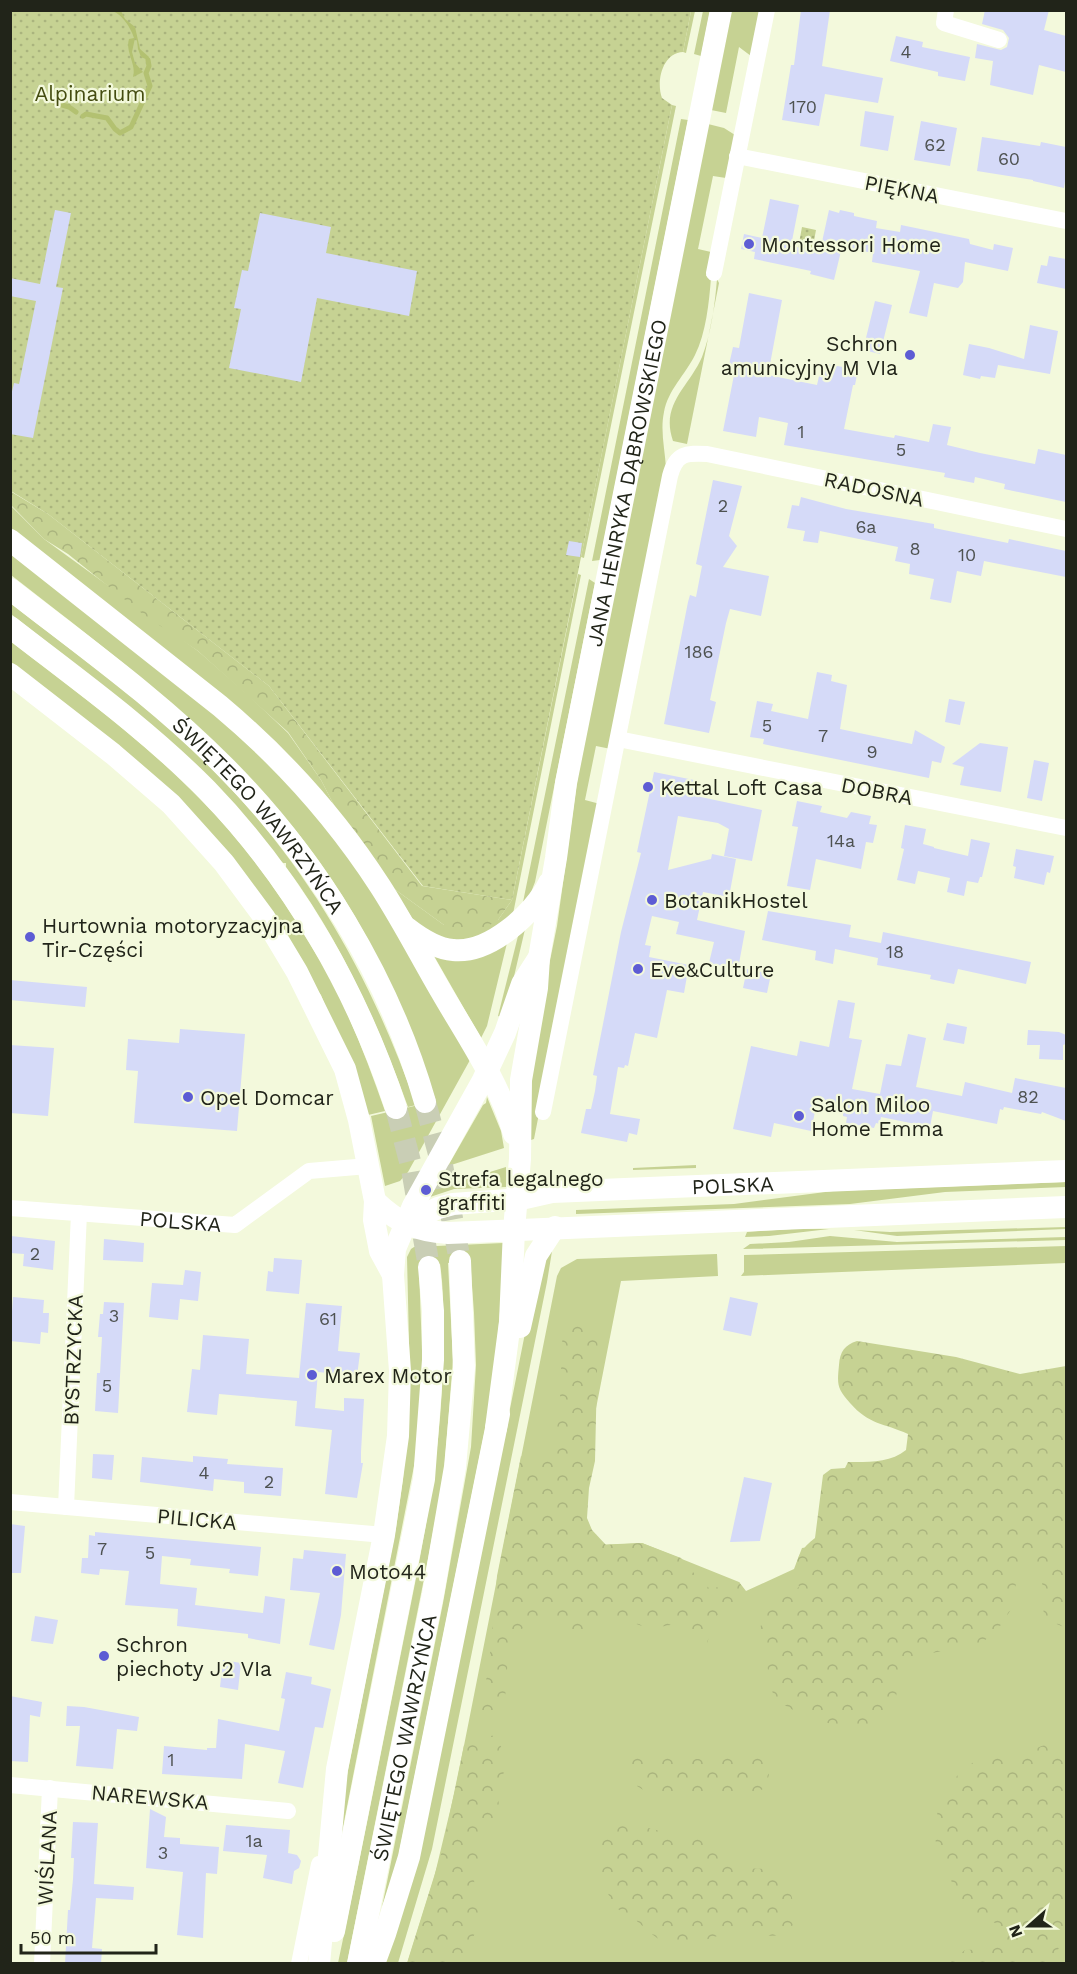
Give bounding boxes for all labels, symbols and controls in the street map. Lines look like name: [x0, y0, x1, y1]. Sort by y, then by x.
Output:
house number: 4: [901, 41, 912, 62]
park label: Alpinarium: [34, 81, 146, 106]
house number: 170: [789, 96, 817, 117]
house number: 62: [924, 134, 946, 155]
house number: 60: [998, 148, 1020, 169]
street label: PIĘKNA: [863, 170, 942, 208]
place label: Montessori Home: [761, 232, 941, 257]
marker: Montessori Home: [742, 237, 756, 251]
street label: JANA HENRYKA DĄBROWSKIEGO: [581, 317, 671, 649]
place label: Schron amunicyjny M VIa: [721, 331, 898, 380]
marker: Schron amunicyjny M VIa: [903, 348, 917, 362]
house number: 1: [797, 421, 805, 442]
house number: 5: [896, 439, 906, 460]
street label: RADOSNA: [822, 466, 926, 512]
house number: 2: [718, 495, 728, 516]
house number: 6a: [855, 516, 877, 537]
house number: 8: [909, 538, 921, 559]
house number: 10: [958, 544, 976, 565]
house number: 186: [684, 641, 714, 662]
street label: ŚWIĘTEGO WAWRZYŃCA: [168, 712, 350, 918]
house number: 5: [762, 715, 772, 736]
house number: 7: [818, 725, 828, 746]
house number: 9: [866, 741, 878, 762]
street label: DOBRA: [839, 772, 915, 810]
place label: Kettal Loft Casa: [660, 775, 823, 800]
marker: Kettal Loft Casa: [641, 780, 655, 794]
house number: 14a: [827, 830, 855, 851]
place label: BotanikHostel: [664, 888, 808, 913]
marker: BotanikHostel: [645, 893, 659, 907]
place label: Hurtownia motoryzacyjna Tir-Części: [42, 913, 303, 962]
marker: Hurtownia motoryzacyjna Tir-Części: [23, 930, 37, 944]
house number: 18: [886, 941, 904, 962]
place label: Eve&Culture: [650, 957, 774, 982]
marker: Eve&Culture: [631, 962, 645, 976]
place label: Opel Domcar: [200, 1085, 334, 1110]
house number: 82: [1017, 1086, 1039, 1107]
marker: Opel Domcar: [181, 1090, 195, 1104]
place label: Salon Miloo Home Emma: [811, 1092, 944, 1141]
marker: Salon Miloo Home Emma: [792, 1109, 806, 1123]
place label: Strefa legalnego graffiti: [438, 1166, 604, 1215]
street label: POLSKA: [691, 1170, 774, 1199]
marker: Strefa legalnego graffiti: [419, 1183, 433, 1197]
street label: POLSKA: [139, 1205, 223, 1236]
house number: 2: [30, 1243, 40, 1264]
street label: BYSTRZYCKA: [58, 1294, 88, 1426]
house number: 3: [109, 1305, 119, 1326]
house number: 61: [319, 1308, 337, 1329]
place label: Marex Motor: [324, 1363, 452, 1388]
marker: Marex Motor: [305, 1368, 319, 1382]
house number: 5: [102, 1375, 112, 1396]
house number: 4: [199, 1462, 210, 1483]
house number: 2: [264, 1471, 274, 1492]
street label: PILICKA: [156, 1503, 238, 1535]
house number: 7: [97, 1538, 107, 1559]
house number: 5: [145, 1542, 155, 1563]
place label: Moto44: [349, 1559, 426, 1584]
marker: Moto44: [330, 1564, 344, 1578]
street label: ŚWIĘTEGO WAWRZYŃCA: [367, 1612, 441, 1863]
place label: Schron piechoty J2 VIa: [116, 1632, 272, 1681]
marker: Schron piechoty J2 VIa: [97, 1649, 111, 1663]
house number: 1: [167, 1749, 175, 1770]
street label: NAREWSKA: [90, 1779, 210, 1815]
street label: WIŚLANA: [32, 1810, 62, 1906]
house number: 1a: [245, 1830, 263, 1851]
house number: 3: [158, 1842, 168, 1863]
north arrow: [999, 1896, 1059, 1956]
scale bar: [21, 1917, 156, 1955]
text: N: [1004, 1922, 1026, 1940]
text: 50 m: [30, 1927, 75, 1948]

